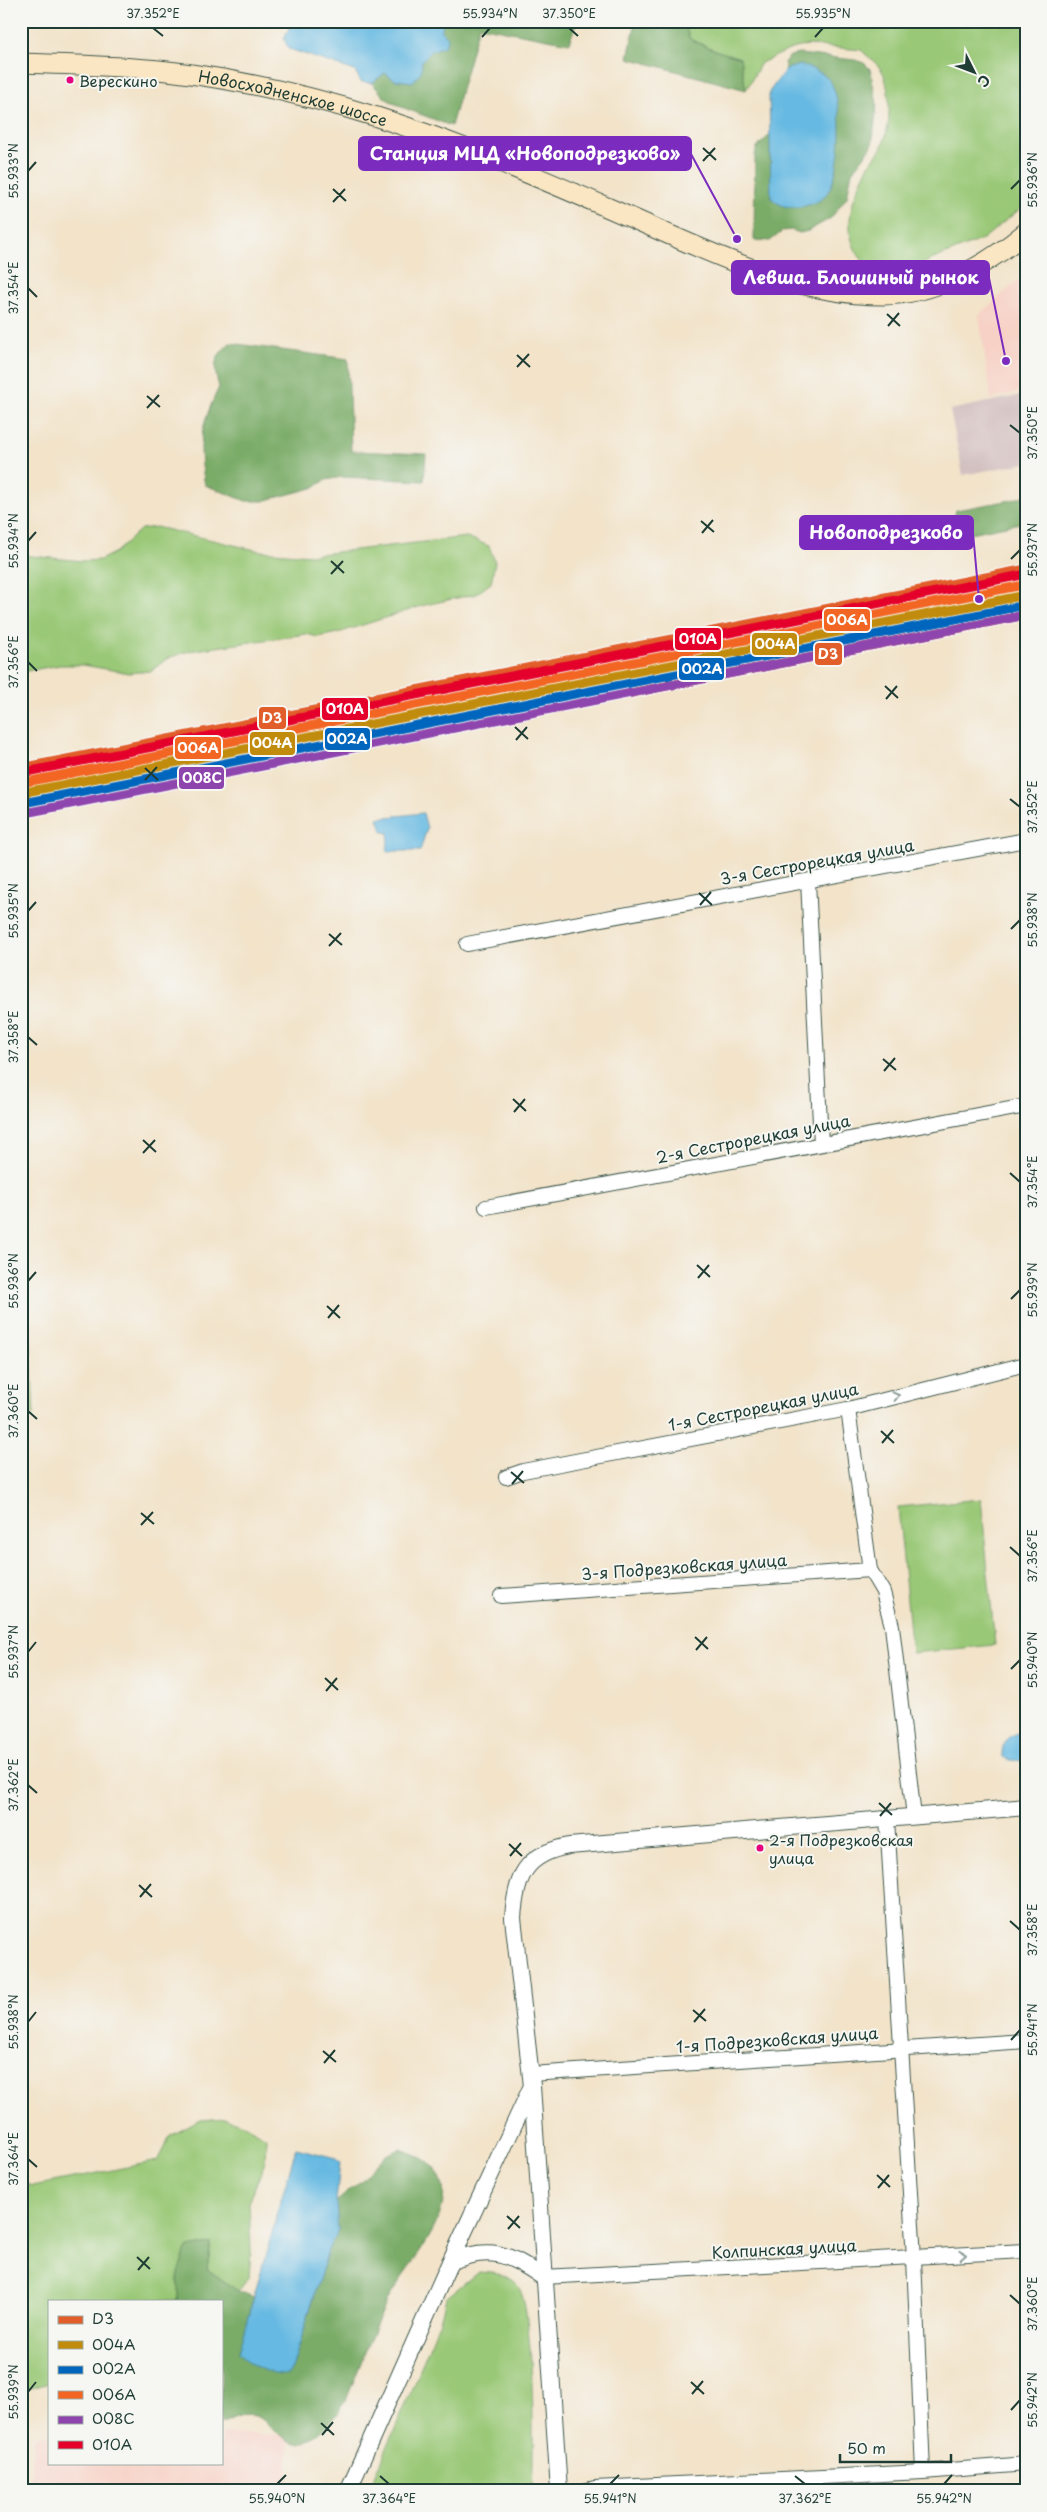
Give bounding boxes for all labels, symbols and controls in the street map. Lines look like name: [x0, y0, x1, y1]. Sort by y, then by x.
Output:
text: 37.352°E: [126, 4, 180, 22]
text: 55.934°N: [462, 4, 518, 22]
text: 37.350°E: [542, 4, 596, 22]
text: 55.935°N: [795, 4, 851, 22]
north arrow: [950, 48, 1000, 98]
street label: Новосходненское шоссе: [197, 63, 391, 132]
place label: Верескино: [79, 69, 157, 92]
text: С: [973, 70, 995, 92]
marker: Верескино: [65, 75, 75, 85]
callout: Станция МЦД «Новоподрезково»: [359, 137, 691, 170]
text: Станция МЦД «Новоподрезково»: [370, 139, 680, 166]
text: 55.933°N: [4, 143, 22, 199]
text: 55.936°N: [1023, 152, 1041, 208]
text: 37.354°E: [4, 261, 22, 315]
callout: Левша. Блошиный рынок: [732, 261, 989, 294]
text: Левша. Блошиный рынок: [743, 263, 979, 290]
text: 37.350°E: [1023, 406, 1041, 460]
text: 55.934°N: [4, 513, 22, 569]
callout: Новоподрезково: [800, 516, 973, 549]
text: Новоподрезково: [809, 518, 963, 545]
text: 55.937°N: [1023, 523, 1041, 577]
line badge: 006А: [823, 608, 871, 632]
text: 006А: [826, 609, 868, 630]
line badge: 010А: [674, 627, 722, 651]
text: 010А: [679, 628, 717, 649]
line badge: 004А: [751, 632, 798, 656]
text: 004А: [754, 633, 796, 654]
text: 37.356°E: [4, 635, 22, 689]
line badge: D3: [814, 642, 843, 666]
text: D3: [818, 643, 838, 664]
line badge: 002А: [678, 657, 725, 681]
text: 002А: [681, 658, 723, 679]
line badge: 010А: [321, 697, 369, 721]
text: 010А: [326, 698, 364, 719]
line badge: D3: [258, 706, 287, 730]
text: D3: [262, 707, 282, 728]
line badge: 002А: [324, 727, 371, 751]
text: 002А: [326, 728, 368, 749]
line badge: 004А: [249, 731, 296, 756]
text: 004А: [251, 732, 293, 753]
line badge: 006А: [174, 736, 222, 760]
text: 006А: [177, 737, 219, 758]
line badge: 008С: [178, 766, 225, 790]
text: 008С: [182, 767, 222, 788]
text: 37.352°E: [1023, 780, 1041, 834]
street label: 3-я Сестрорецкая улица: [718, 832, 916, 890]
text: 55.935°N: [4, 883, 22, 939]
text: 55.938°N: [1023, 892, 1041, 948]
text: 37.358°E: [4, 1011, 22, 1063]
street label: 2-я Сестрорецкая улица: [654, 1107, 852, 1169]
text: 37.354°E: [1023, 1155, 1041, 1209]
text: 55.936°N: [4, 1253, 22, 1309]
text: 55.939°N: [1023, 1262, 1041, 1318]
street label: 1-я Сестрорецкая улица: [666, 1376, 860, 1436]
text: 37.360°E: [4, 1383, 22, 1439]
one-way arrow: [891, 1392, 899, 1402]
text: 37.356°E: [1023, 1529, 1041, 1583]
street label: 3-я Подрезковская улица: [580, 1547, 788, 1585]
text: 55.937°N: [4, 1625, 22, 1679]
text: 55.940°N: [1023, 1632, 1041, 1688]
text: 37.362°E: [4, 1758, 22, 1812]
place label: 2-я Подрезковская улица: [769, 1828, 914, 1869]
marker: 2-я Подрезковская улица: [755, 1843, 765, 1853]
text: 37.358°E: [1023, 1904, 1041, 1956]
text: 55.938°N: [4, 1994, 22, 2050]
text: 55.941°N: [1023, 2003, 1041, 2057]
street label: 1-я Подрезковская улица: [675, 2020, 879, 2058]
text: 37.364°E: [4, 2132, 22, 2186]
street label: Колпинская улица: [711, 2232, 857, 2264]
one-way arrow: [959, 2250, 967, 2261]
text: 37.360°E: [1023, 2276, 1041, 2332]
legend: [48, 2300, 222, 2464]
text: D3: [92, 2306, 114, 2329]
text: 004А: [92, 2332, 135, 2355]
text: 002А: [92, 2356, 136, 2379]
text: 55.939°N: [4, 2364, 22, 2420]
text: 55.942°N: [1023, 2372, 1041, 2428]
text: 006А: [92, 2382, 136, 2405]
text: 008С: [92, 2406, 135, 2429]
text: 010А: [92, 2432, 132, 2455]
scale bar: [840, 2432, 951, 2464]
text: 50 m: [847, 2436, 886, 2459]
text: 55.940°N: [249, 2489, 305, 2507]
text: 37.364°E: [362, 2489, 416, 2507]
text: 55.941°N: [583, 2489, 637, 2507]
text: 37.362°E: [778, 2489, 832, 2507]
text: 55.942°N: [916, 2489, 972, 2507]

